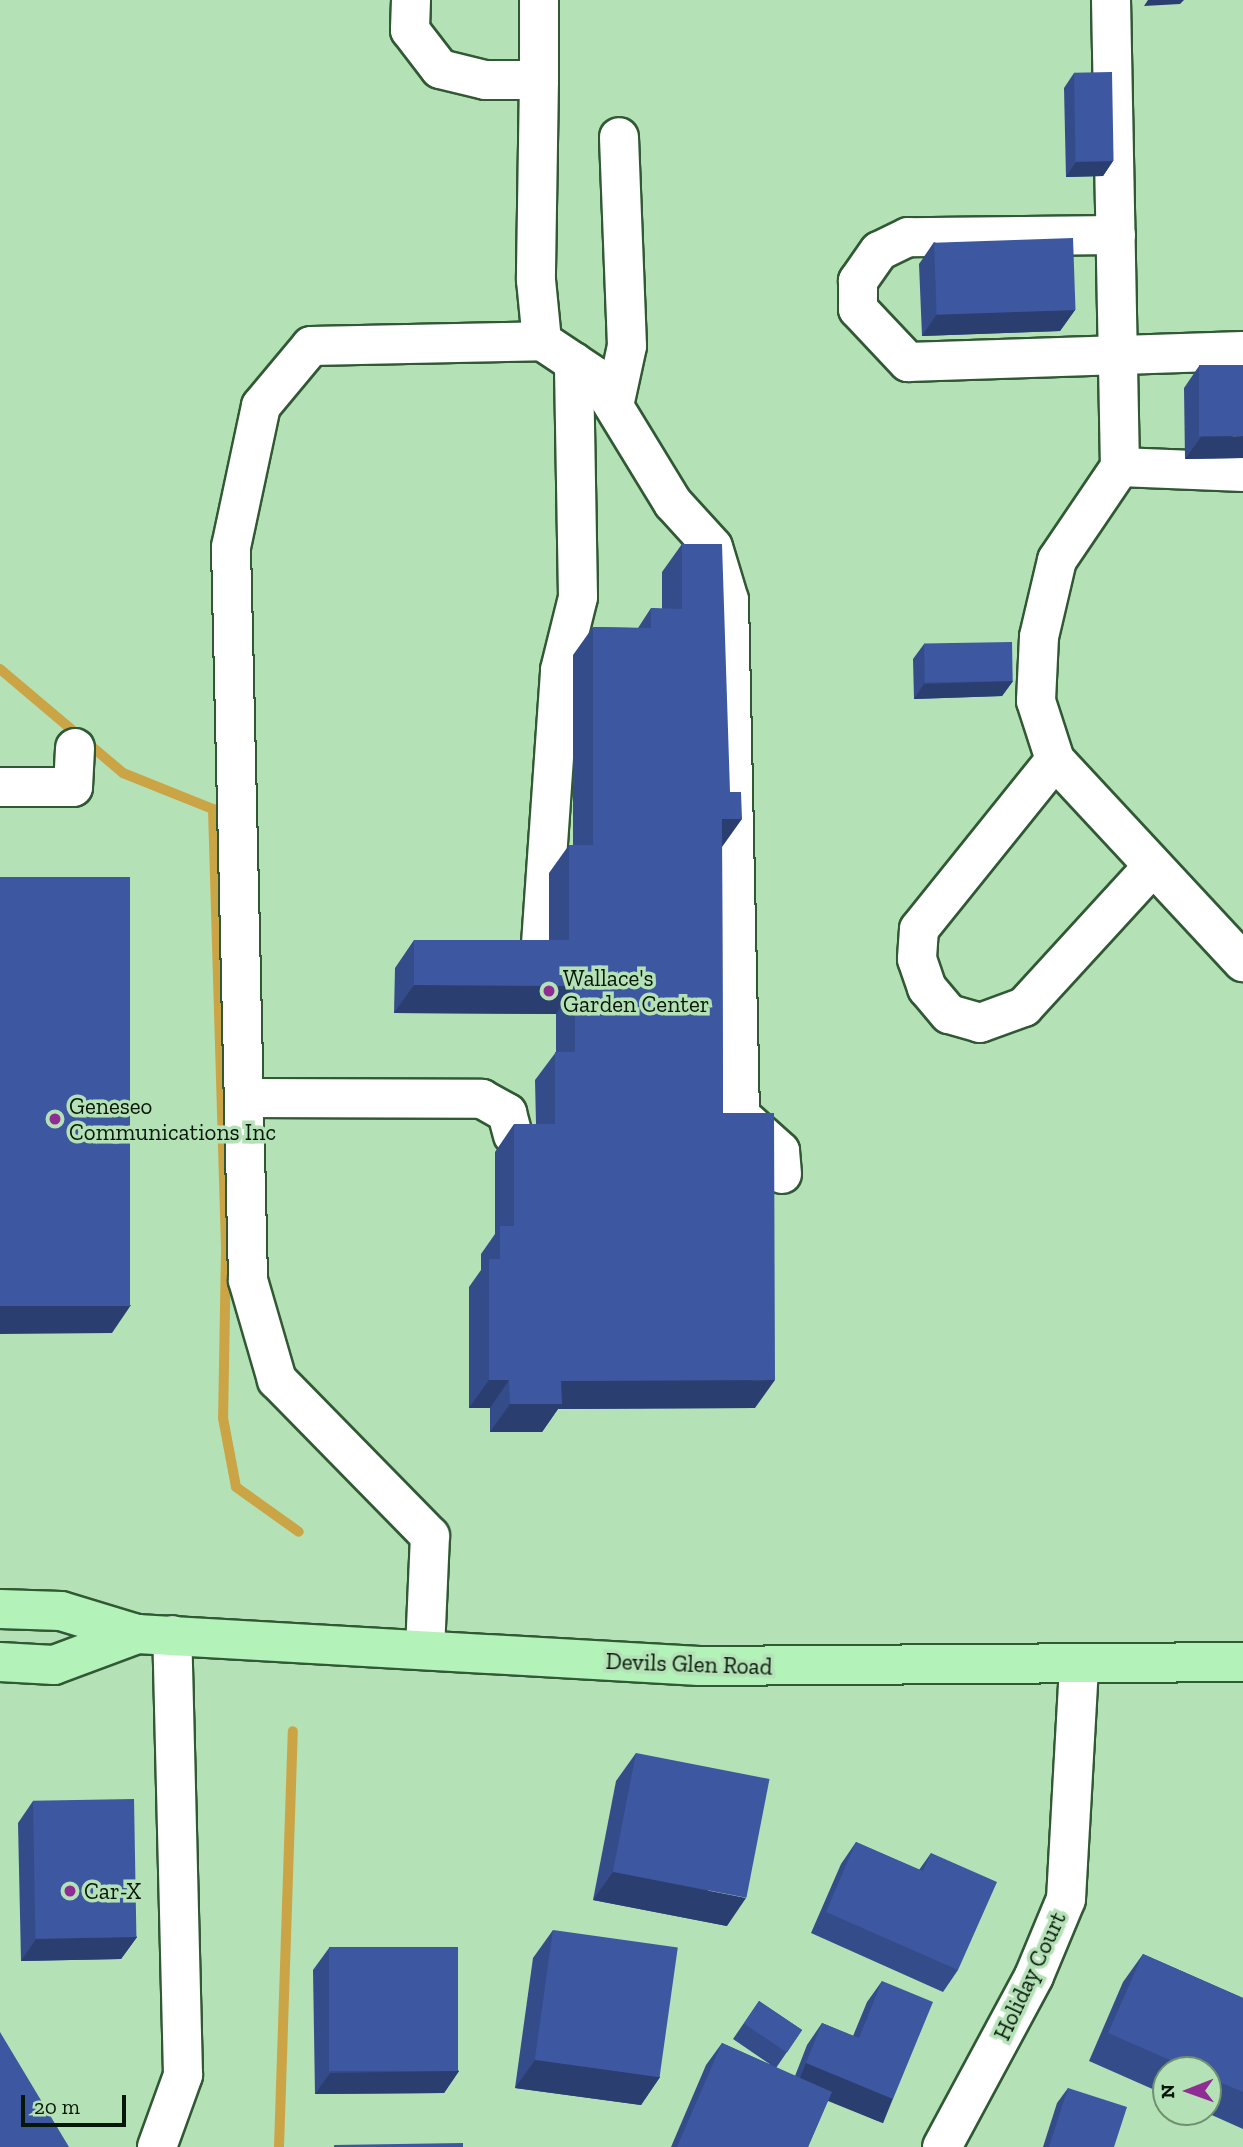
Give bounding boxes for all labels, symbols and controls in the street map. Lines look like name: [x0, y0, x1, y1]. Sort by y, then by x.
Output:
place label: Wallace's Garden Center: [563, 964, 709, 1018]
marker: Wallace's Garden Center: [541, 983, 557, 999]
place label: Geneseo Communications Inc: [69, 1092, 276, 1146]
marker: Geneseo Communications Inc: [47, 1111, 63, 1127]
street label: Devils Glen Road: [605, 1647, 773, 1681]
place label: Car-X: [84, 1877, 141, 1905]
marker: Car-X: [62, 1883, 78, 1899]
street label: Holiday Court: [988, 1907, 1072, 2045]
north arrow: [1152, 2056, 1222, 2126]
scale bar: [24, 2080, 130, 2124]
text: N: [1156, 2084, 1179, 2099]
text: 20 m: [34, 2094, 80, 2119]

